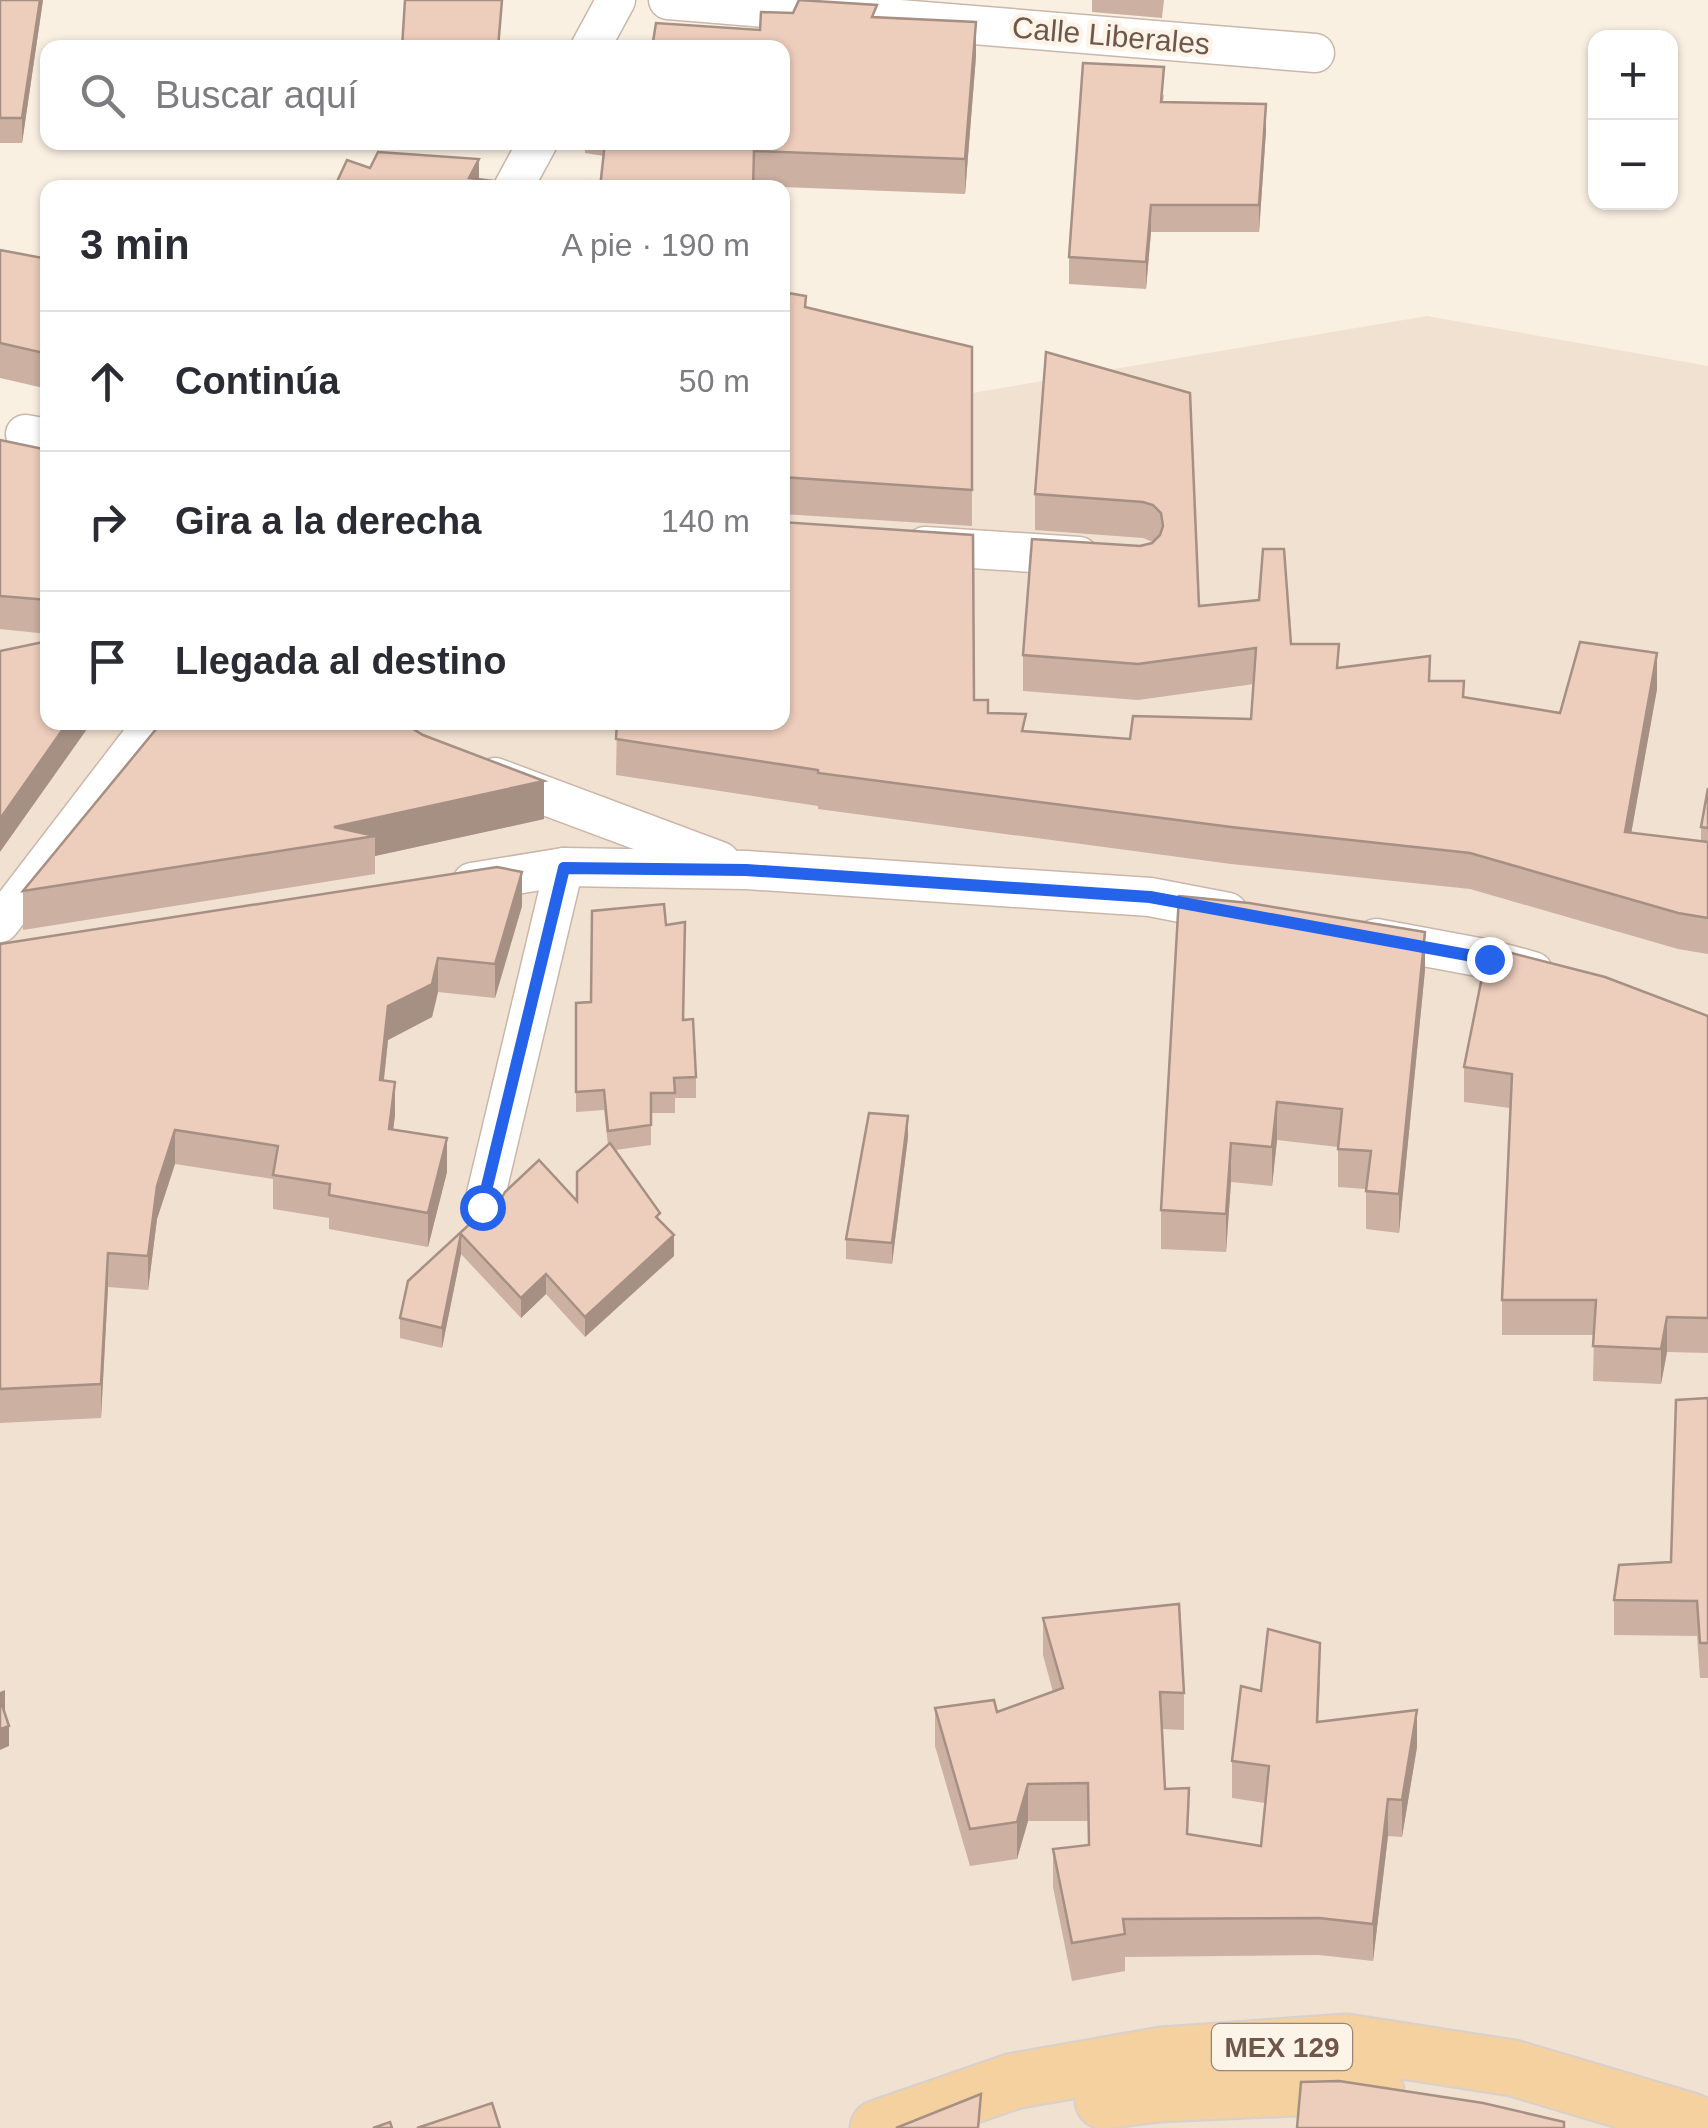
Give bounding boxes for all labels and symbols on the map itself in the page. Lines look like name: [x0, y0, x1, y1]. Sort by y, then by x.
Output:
street label: Calle Liberales: [1011, 10, 1211, 61]
route end: [1467, 937, 1513, 983]
route start: [460, 1185, 506, 1231]
road number: MEX 129: [1212, 2024, 1352, 2070]

